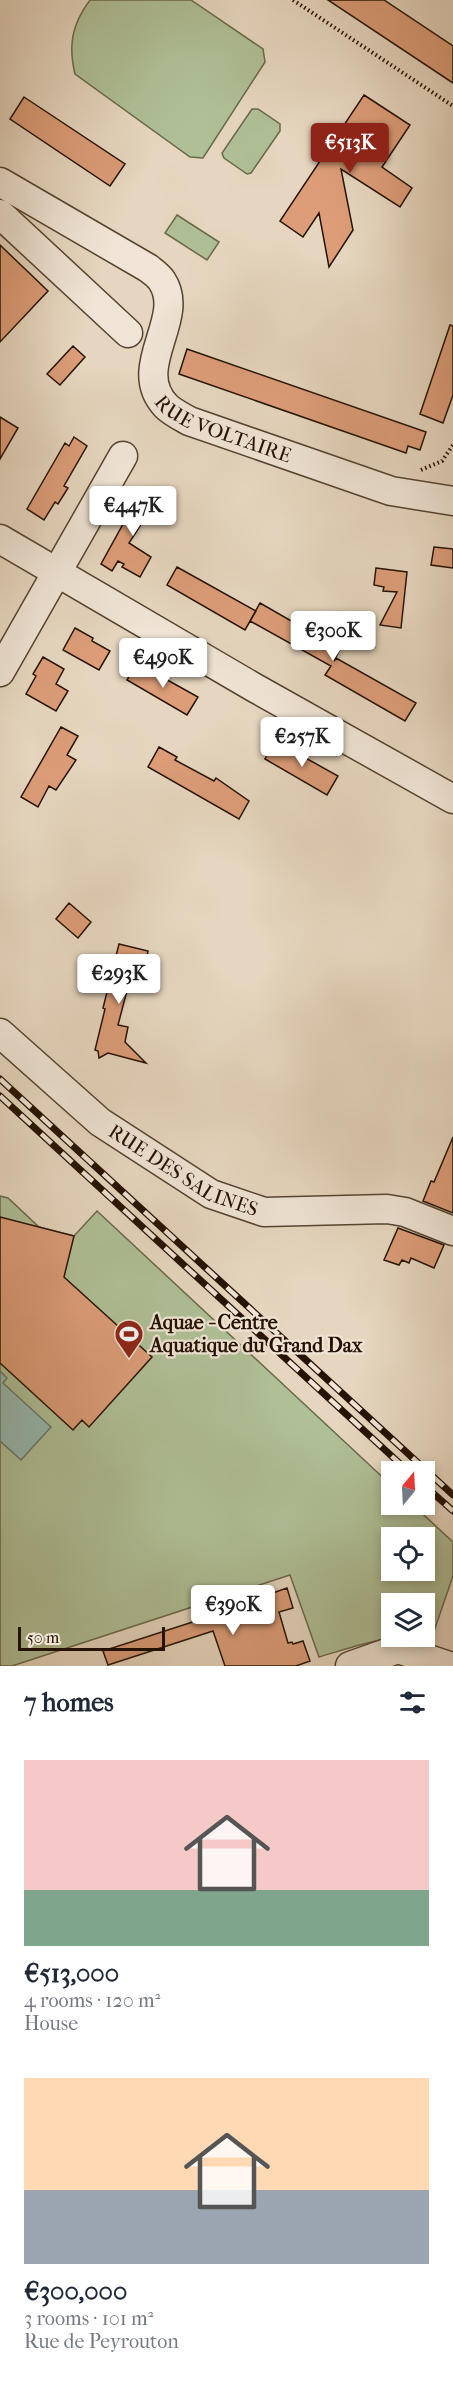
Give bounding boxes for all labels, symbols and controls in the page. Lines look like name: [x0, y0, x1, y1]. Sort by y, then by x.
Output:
pin: €513K: [308, 123, 392, 174]
text: €513K: [325, 131, 375, 154]
street label: RUE VOLTAIRE: [150, 390, 294, 467]
pin: €447K: [91, 486, 175, 537]
text: €447K: [103, 494, 163, 517]
pin: €300K: [291, 611, 375, 662]
text: €300K: [305, 619, 361, 642]
pin: €490K: [121, 638, 205, 689]
text: €490K: [133, 646, 193, 669]
pin: €257K: [260, 717, 344, 768]
text: €257K: [275, 725, 330, 748]
pin: €293K: [77, 954, 161, 1005]
text: €293K: [91, 962, 147, 985]
street label: RUE DES SALINES: [104, 1119, 261, 1221]
place label: Aquae - Centre Aquatique du Grand Dax: [148, 1311, 363, 1357]
sports icon: Aquae - Centre Aquatique du Grand Dax: [113, 1318, 145, 1360]
north arrow: [381, 1461, 435, 1515]
map controls: [381, 1461, 435, 1647]
button: locate: [381, 1527, 435, 1581]
pin: €390K: [191, 1585, 275, 1636]
text: €390K: [205, 1593, 261, 1616]
button: layers: [381, 1593, 435, 1647]
scale bar: [18, 1624, 165, 1652]
text: 50 m: [27, 1628, 59, 1647]
icon: filters: [396, 1686, 429, 1719]
text: 7 homes: [24, 1687, 114, 1718]
icon: home: [173, 1799, 281, 1907]
text: €513,000: [24, 1958, 119, 1989]
text: 4 rooms · 120 m²: [24, 1989, 160, 2012]
text: House: [24, 2012, 78, 2035]
icon: home: [173, 2117, 281, 2225]
text: €300,000: [24, 2276, 127, 2307]
text: 3 rooms · 101 m²: [24, 2307, 153, 2330]
text: Rue de Peyrouton: [24, 2330, 179, 2353]

